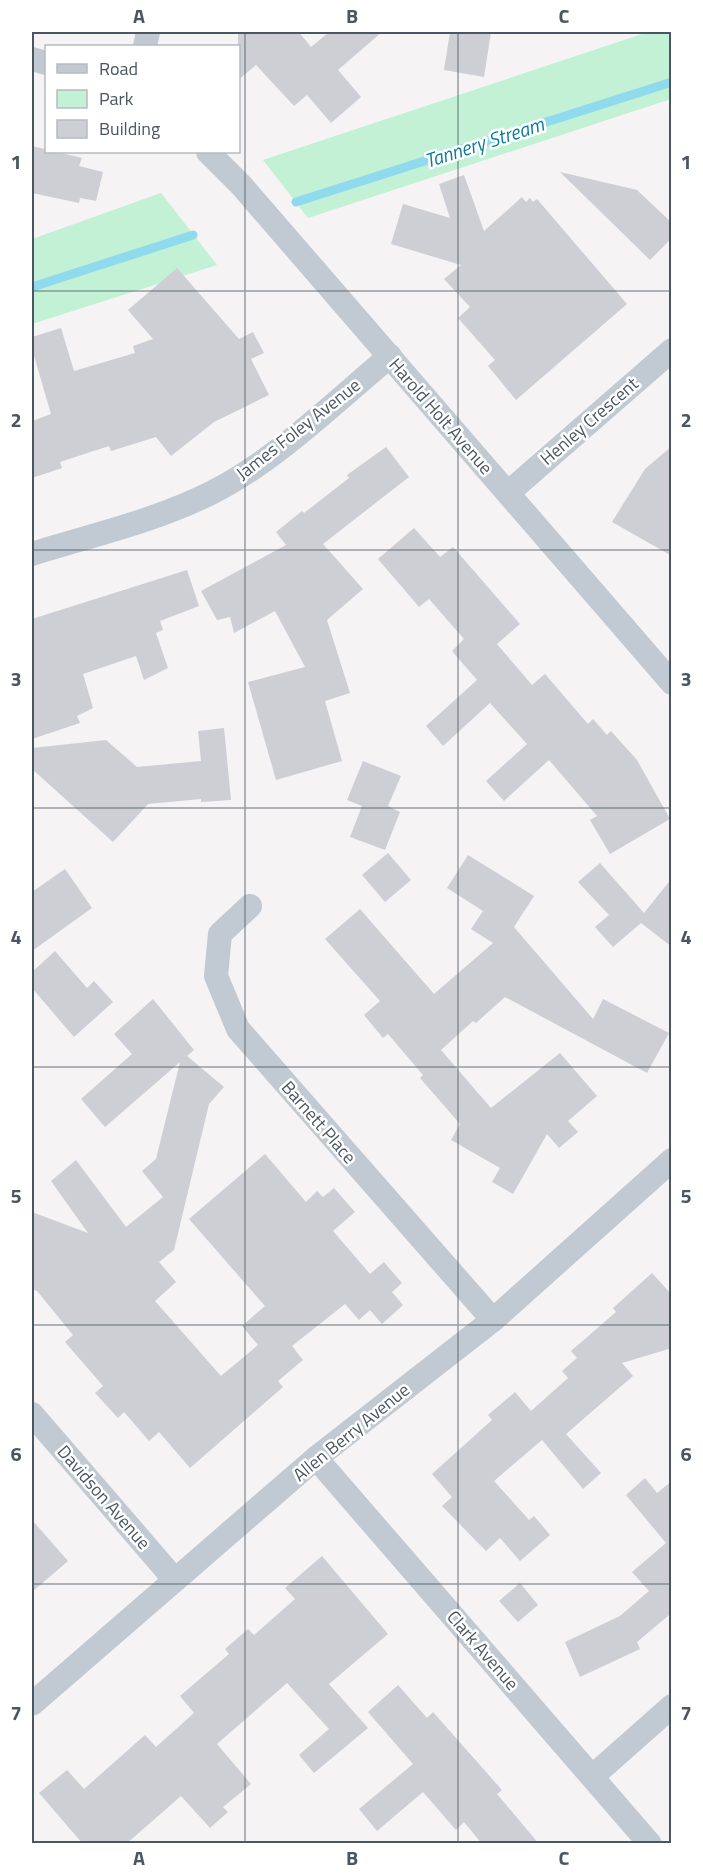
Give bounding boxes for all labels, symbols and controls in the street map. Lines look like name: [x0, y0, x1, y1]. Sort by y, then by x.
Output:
text: A: [133, 0, 145, 31]
text: B: [346, 0, 358, 31]
text: C: [559, 0, 570, 31]
legend: [45, 45, 240, 153]
text: Road: [99, 55, 138, 82]
text: Park: [99, 85, 134, 112]
water label: Tannery Stream: [420, 108, 548, 176]
text: Building: [99, 115, 160, 142]
text: 1: [10, 146, 22, 177]
text: 1: [680, 146, 692, 177]
street label: Harold Holt Avenue: [383, 352, 499, 480]
street label: Henley Crescent: [534, 370, 645, 471]
street label: James Foley Avenue: [230, 372, 366, 486]
text: 2: [10, 404, 22, 435]
text: 2: [680, 404, 692, 435]
text: 3: [10, 663, 22, 694]
text: 3: [680, 663, 692, 694]
text: 4: [10, 921, 22, 952]
text: 4: [680, 921, 692, 952]
street label: Barnett Place: [275, 1075, 363, 1169]
text: 5: [10, 1180, 22, 1211]
text: 5: [680, 1180, 692, 1211]
street label: Allen Berry Avenue: [287, 1376, 415, 1488]
text: 6: [10, 1438, 22, 1469]
text: 6: [680, 1438, 692, 1469]
street label: Davidson Avenue: [51, 1439, 157, 1555]
street label: Clark Avenue: [441, 1604, 525, 1696]
text: 7: [10, 1697, 22, 1728]
text: 7: [680, 1697, 692, 1728]
text: A: [133, 1842, 145, 1873]
text: B: [346, 1842, 358, 1873]
text: C: [559, 1842, 570, 1873]

